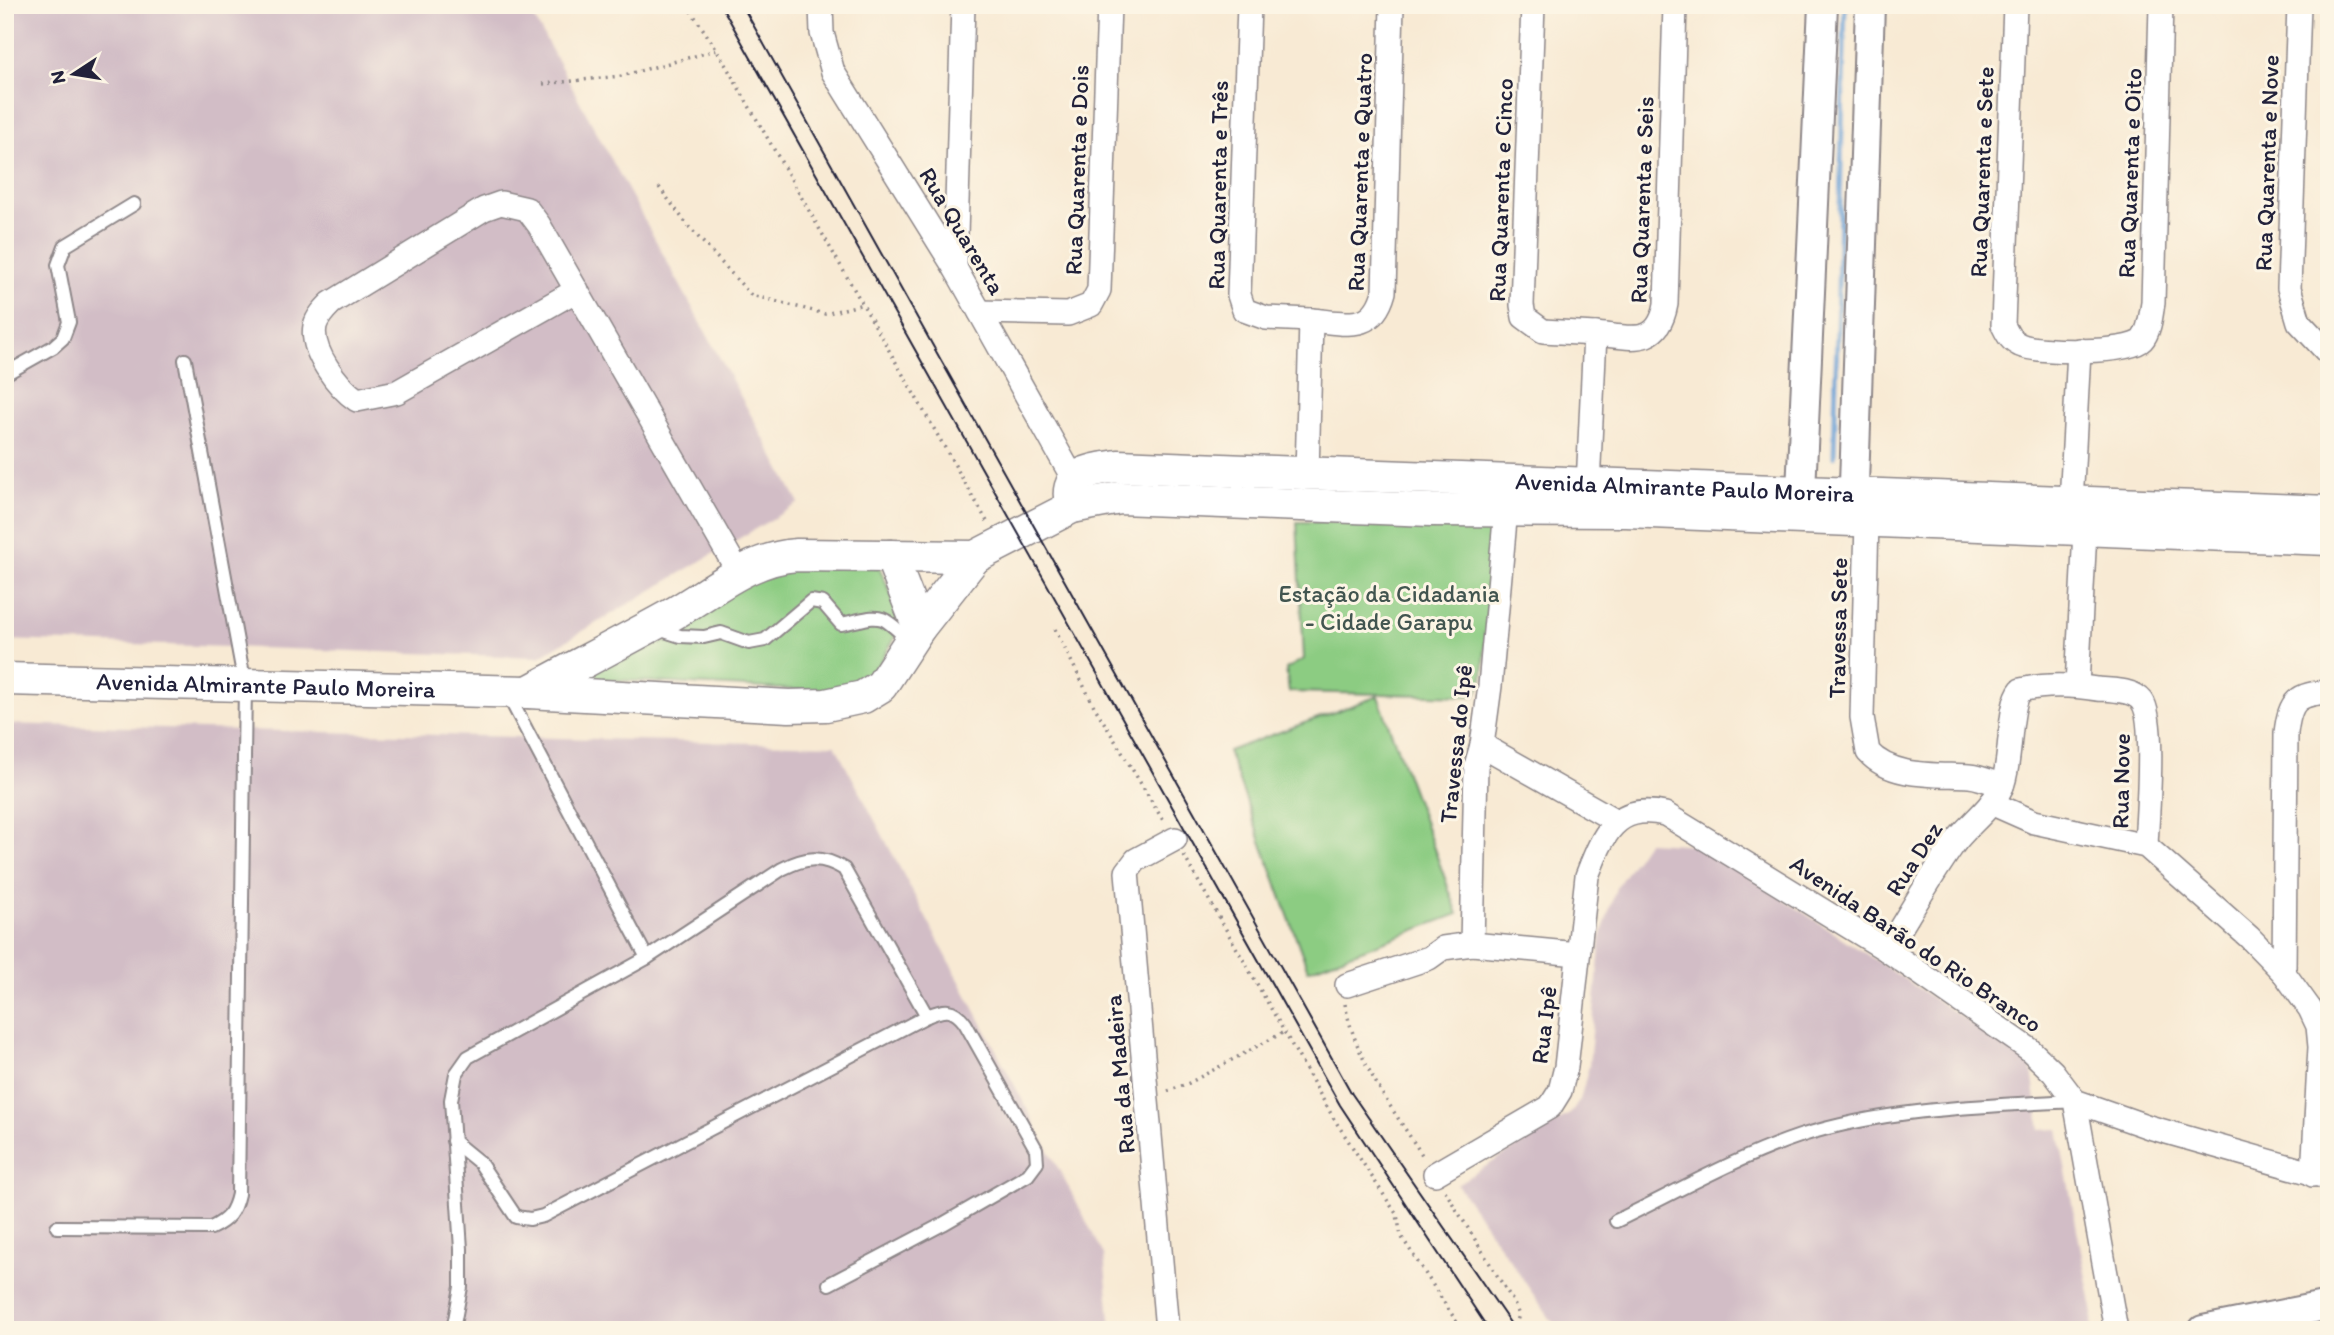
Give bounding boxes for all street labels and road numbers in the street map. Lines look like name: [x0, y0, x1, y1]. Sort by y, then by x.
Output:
street label: Rua Quarenta e Quatro: [1341, 52, 1378, 292]
street label: Rua Quarenta e Nove: [2248, 54, 2285, 272]
street label: Rua Quarenta e Dois: [1058, 64, 1095, 276]
street label: Rua Quarenta e Sete: [1963, 66, 2000, 278]
street label: Rua Quarenta e Oito: [2111, 67, 2148, 279]
street label: Rua Quarenta e Cinco: [1482, 78, 1519, 302]
street label: Rua Quarenta e Três: [1201, 80, 1234, 290]
street label: Rua Quarenta e Seis: [1623, 96, 1660, 304]
street label: Rua Quarenta: [913, 162, 1012, 300]
street label: Avenida Almirante Paulo Moreira: [1515, 466, 1855, 508]
street label: Travessa Sete: [1822, 557, 1853, 699]
street label: Travessa do Ipê: [1433, 663, 1478, 825]
street label: Avenida Almirante Paulo Moreira: [96, 666, 436, 704]
street label: Rua Nove: [2105, 733, 2136, 829]
street label: Rua Dez: [1879, 816, 1948, 901]
street label: Avenida Barão do Rio Branco: [1785, 848, 2048, 1039]
street label: Rua Ipê: [1524, 984, 1563, 1065]
street label: Rua da Madeira: [1098, 993, 1141, 1155]

